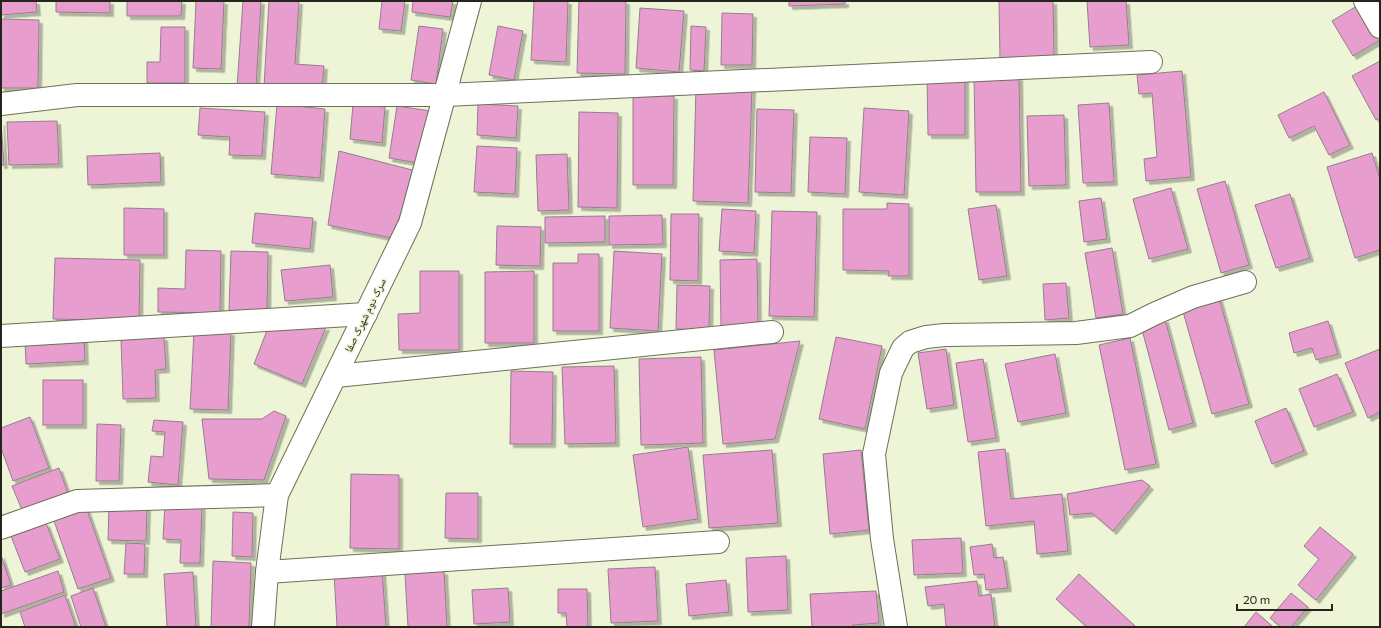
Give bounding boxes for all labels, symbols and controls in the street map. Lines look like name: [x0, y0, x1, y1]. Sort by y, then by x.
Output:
street label: سرک دوم شهرک صفا: [341, 276, 389, 354]
scale bar: [1237, 586, 1332, 612]
text: 20 m: [1243, 592, 1270, 606]

